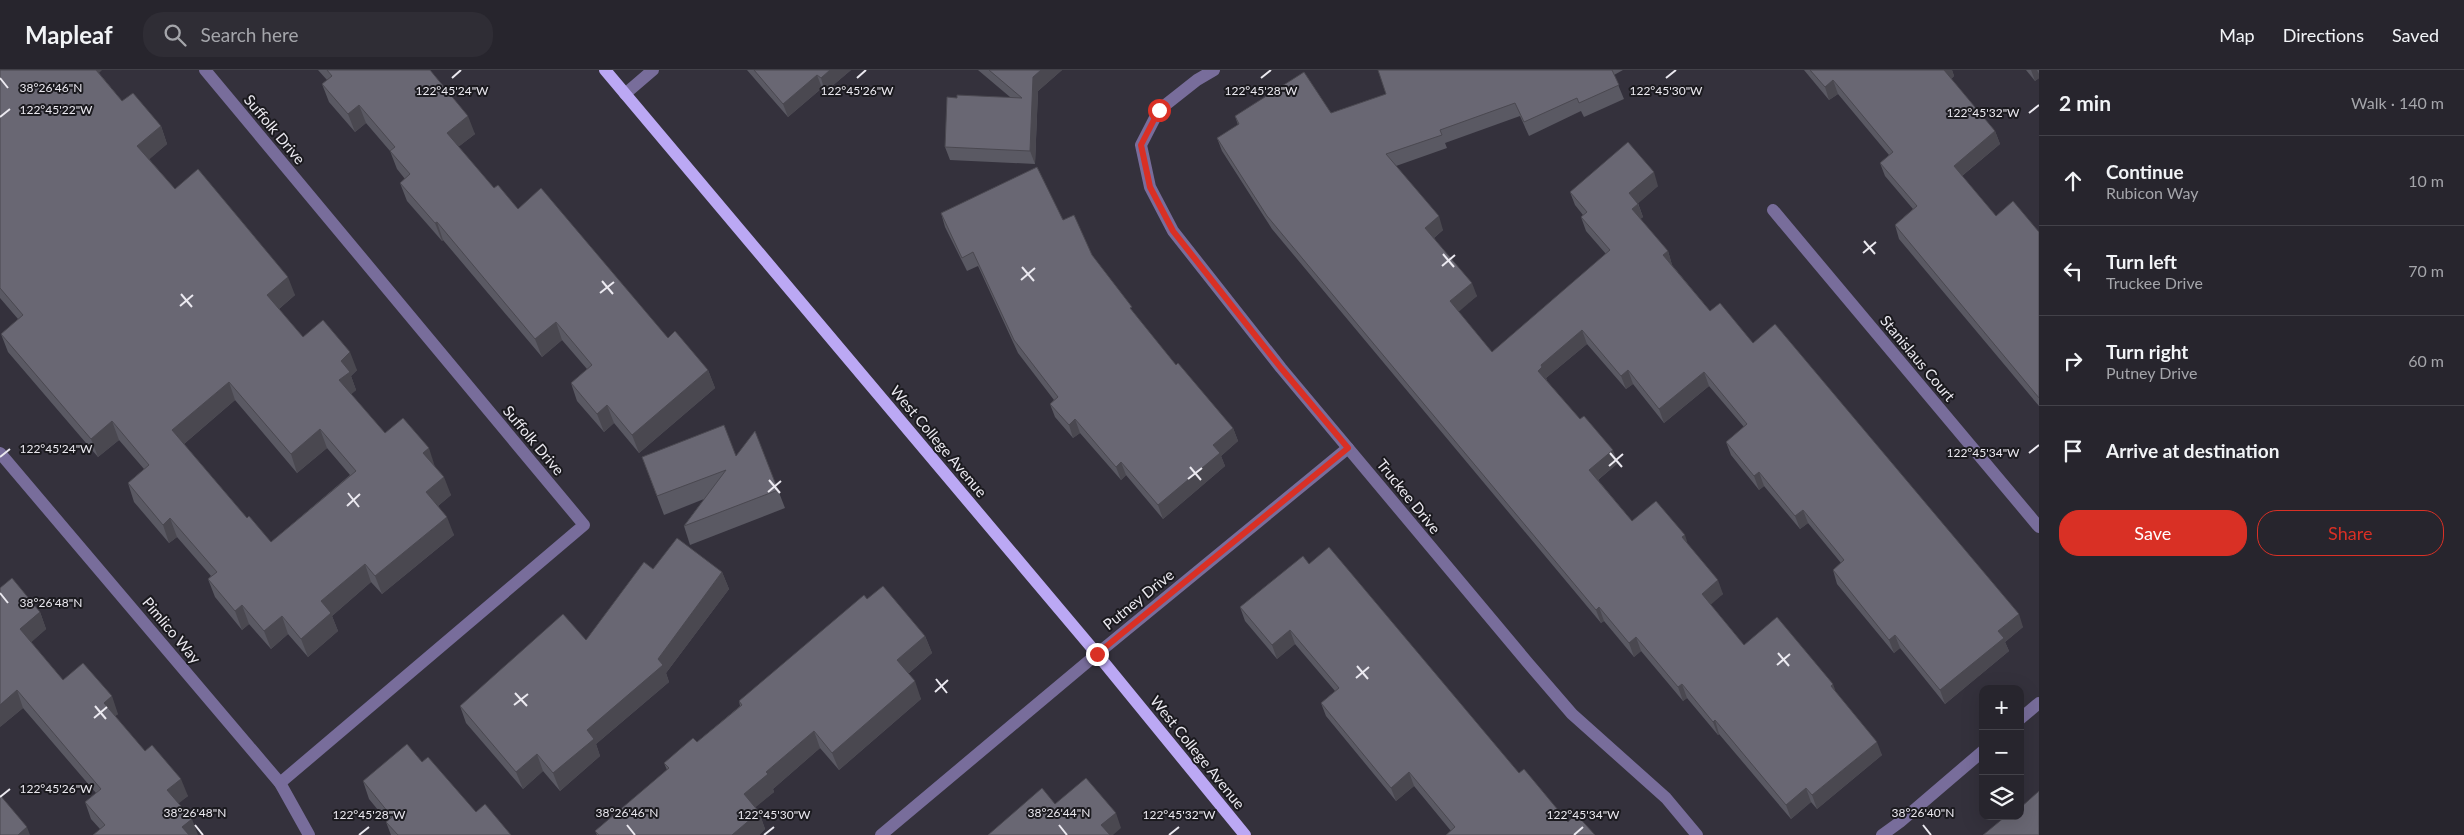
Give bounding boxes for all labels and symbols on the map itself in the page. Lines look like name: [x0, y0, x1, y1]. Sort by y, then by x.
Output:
text: 38°26'46"N: [20, 80, 82, 95]
text: 122°45'24"W: [415, 83, 489, 98]
text: 122°45'26"W: [820, 83, 894, 98]
text: 122°45'28"W: [1224, 83, 1298, 98]
text: 122°45'30"W: [1629, 83, 1703, 98]
street label: Suffolk Drive: [241, 91, 309, 168]
route start: [1148, 99, 1171, 122]
text: 122°45'22"W: [19, 102, 93, 117]
text: 122°45'32"W: [1946, 105, 2020, 120]
street label: Stanislaus Court: [1877, 311, 1959, 405]
street label: West College Avenue: [887, 381, 991, 501]
street label: Suffolk Drive: [500, 402, 568, 479]
text: 122°45'24"W: [19, 441, 93, 456]
text: 122°45'34"W: [1946, 445, 2020, 460]
street label: Truckee Drive: [1373, 455, 1445, 537]
street label: Putney Drive: [1099, 565, 1177, 633]
street label: Pimlico Way: [139, 593, 205, 667]
text: 38°26'48"N: [20, 595, 82, 610]
route end: [1086, 643, 1109, 666]
street label: West College Avenue: [1147, 692, 1249, 812]
text: 122°45'26"W: [19, 781, 93, 796]
text: 38°26'48"N: [164, 805, 226, 820]
text: 38°26'46"N: [596, 805, 658, 820]
text: 38°26'44"N: [1028, 805, 1090, 820]
text: 38°26'40"N: [1892, 805, 1954, 820]
text: 122°45'28"W: [332, 807, 406, 822]
text: 122°45'30"W: [737, 807, 811, 822]
text: 122°45'32"W: [1142, 807, 1216, 822]
text: 122°45'34"W: [1546, 807, 1620, 822]

